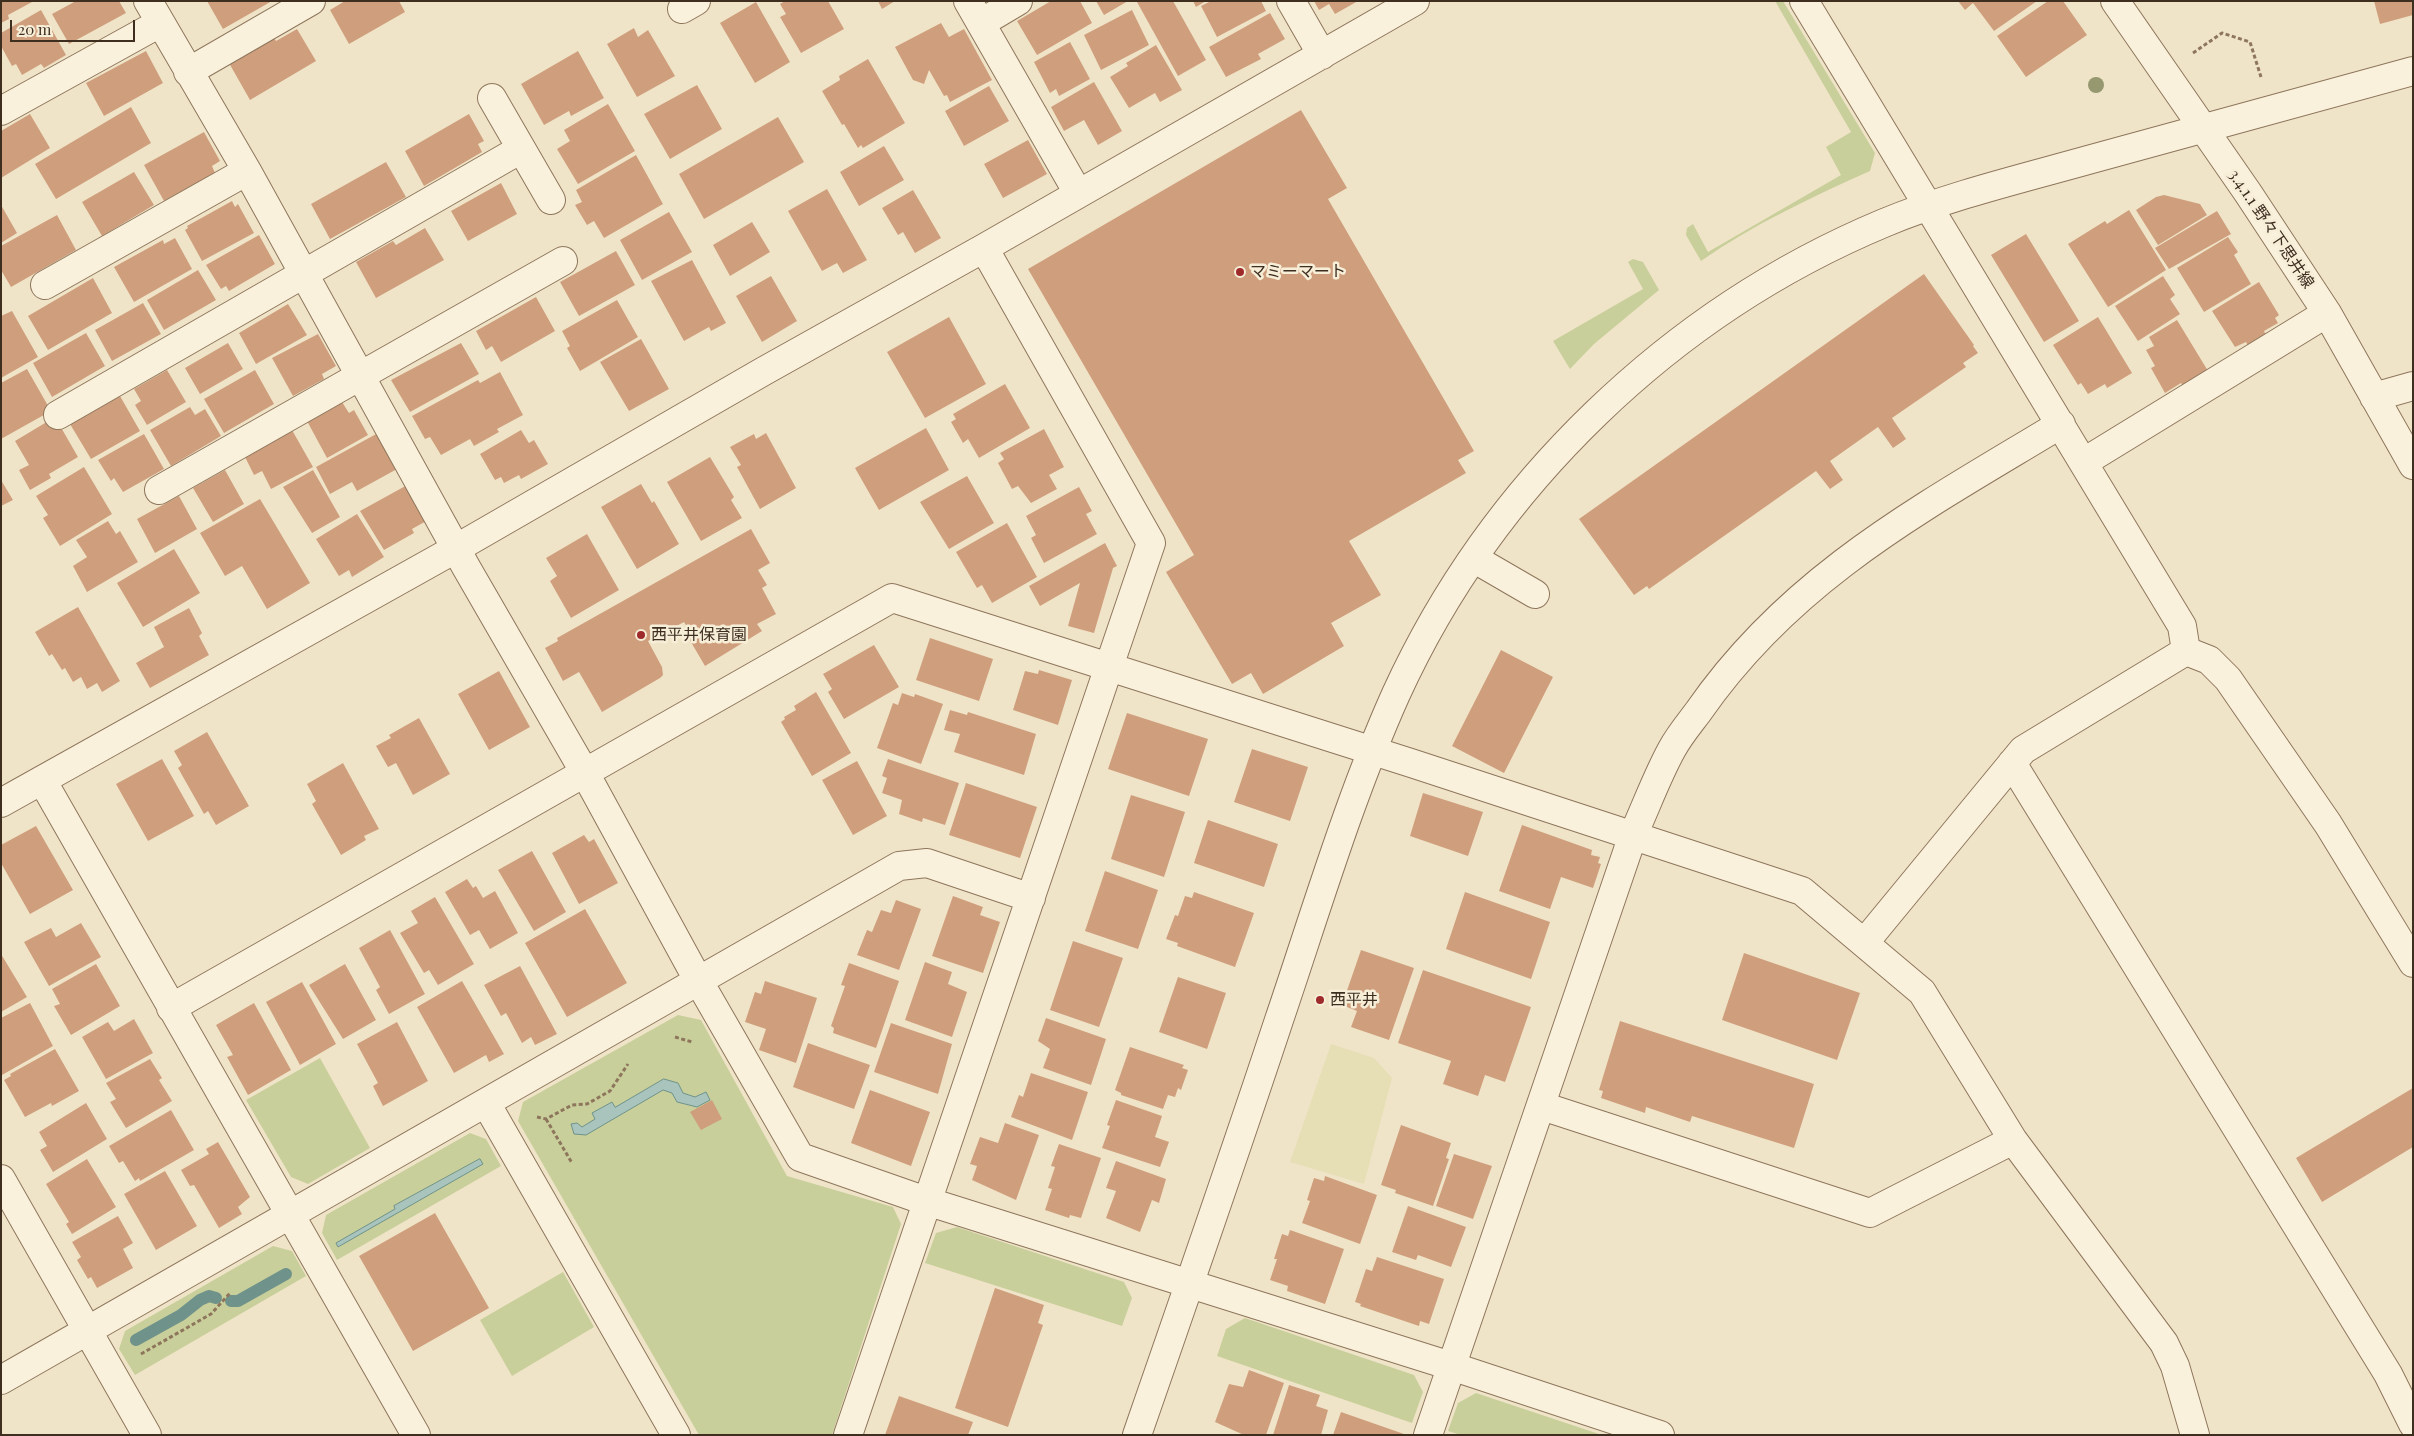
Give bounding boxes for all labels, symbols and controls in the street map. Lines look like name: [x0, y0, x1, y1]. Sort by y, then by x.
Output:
scale bar: [12, 10, 138, 42]
text: 20 m: [18, 19, 51, 39]
street label: 3.4.1.1 野々下思井線: [2224, 166, 2318, 292]
place label: マミーマート: [1250, 262, 1346, 282]
marker: マミーマート: [1234, 266, 1246, 278]
place label: 西平井保育園: [651, 625, 747, 645]
marker: 西平井保育園: [635, 629, 647, 641]
place label: 西平井: [1330, 990, 1378, 1010]
marker: 西平井: [1314, 994, 1326, 1006]

